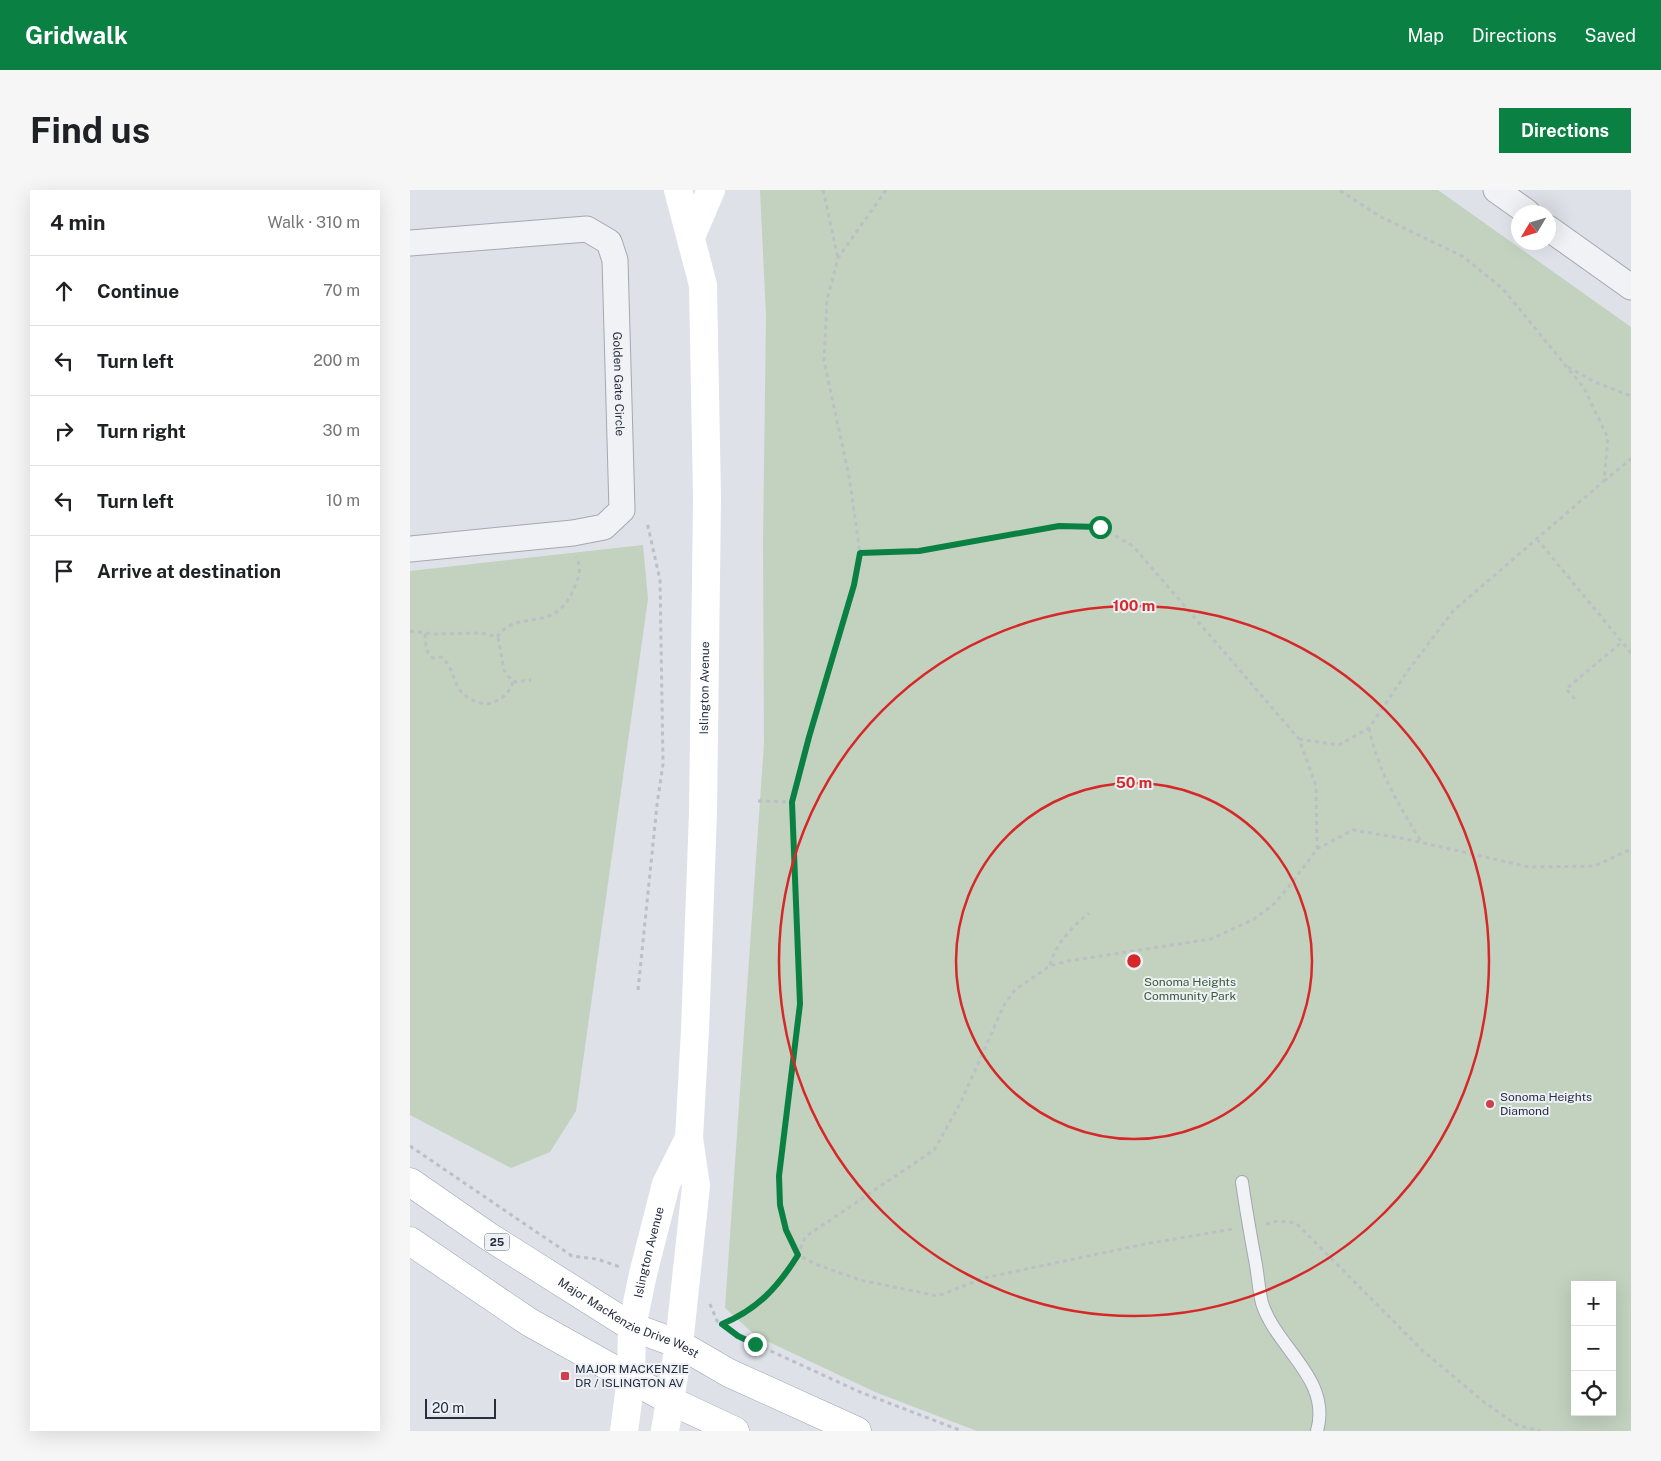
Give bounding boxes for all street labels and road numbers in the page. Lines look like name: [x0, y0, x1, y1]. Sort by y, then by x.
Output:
street label: Golden Gate Circle: [610, 331, 627, 437]
street label: Islington Avenue: [697, 641, 712, 734]
street label: Islington Avenue: [631, 1205, 667, 1299]
road number: 25: [484, 1234, 510, 1250]
street label: Major MacKenzie Drive West: [555, 1275, 702, 1361]

